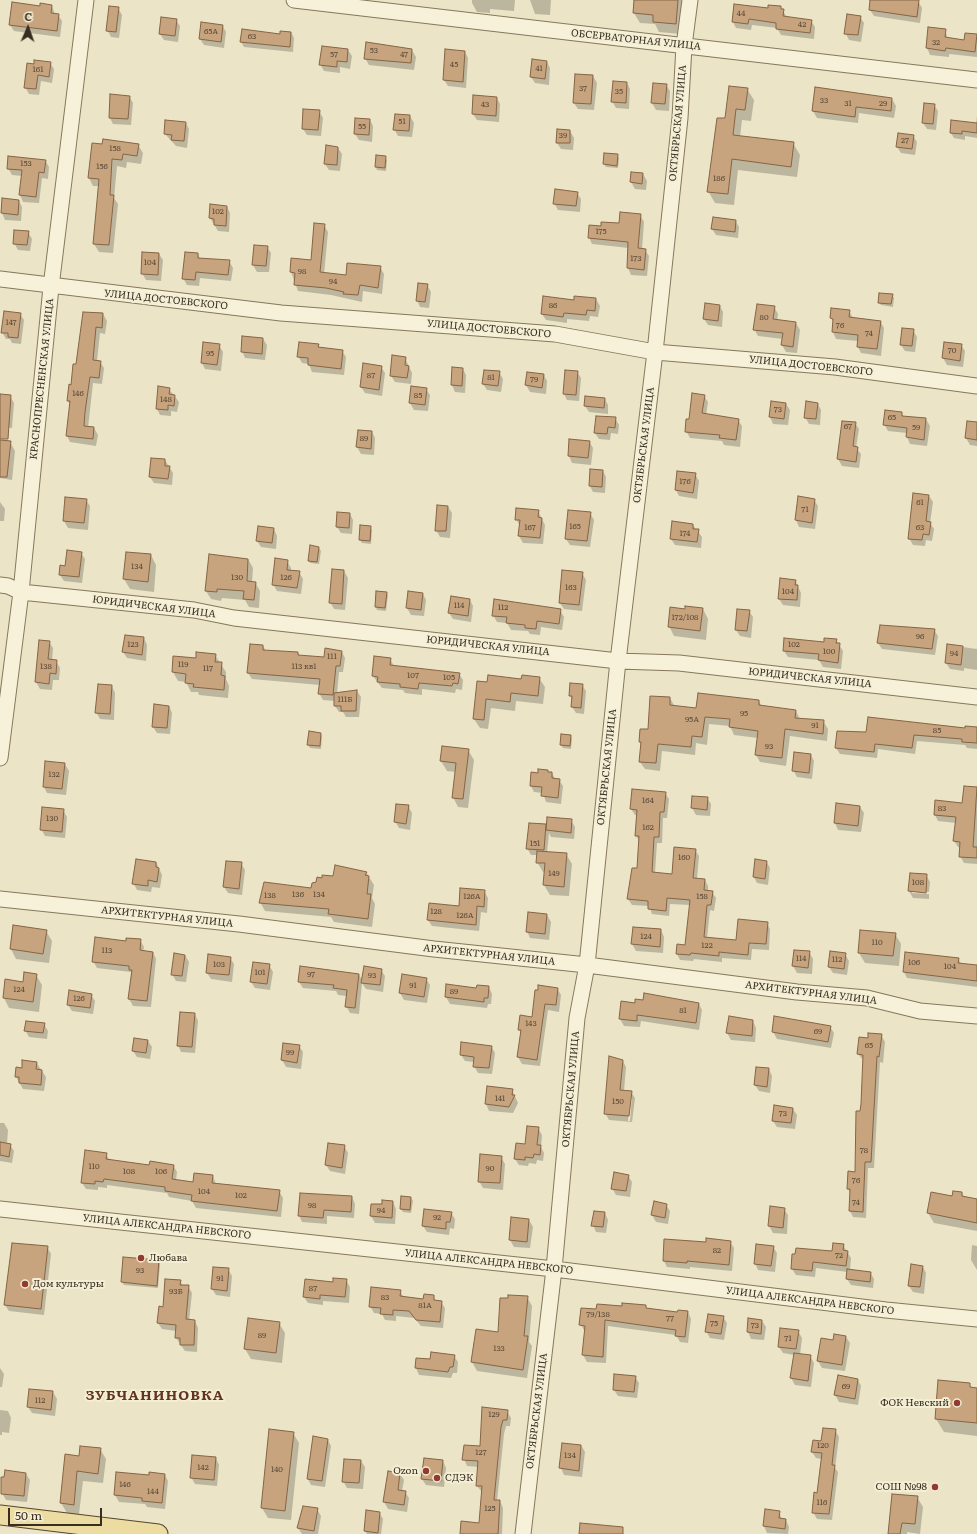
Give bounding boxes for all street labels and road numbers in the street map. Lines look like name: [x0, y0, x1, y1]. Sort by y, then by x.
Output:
street label: ОБСЕРВАТОРНАЯ УЛИЦА: [570, 27, 702, 53]
street label: ОКТЯБРЬСКАЯ УЛИЦА: [667, 64, 689, 182]
street label: УЛИЦА ДОСТОЕВСКОГО: [103, 288, 229, 312]
street label: КРАСНОПРЕСНЕНСКАЯ УЛИЦА: [28, 298, 56, 460]
street label: УЛИЦА ДОСТОЕВСКОГО: [426, 318, 552, 340]
street label: УЛИЦА ДОСТОЕВСКОГО: [748, 354, 874, 378]
street label: ОКТЯБРЬСКАЯ УЛИЦА: [631, 386, 657, 504]
street label: ЮРИДИЧЕСКАЯ УЛИЦА: [92, 593, 216, 621]
street label: ЮРИДИЧЕСКАЯ УЛИЦА: [426, 634, 550, 658]
street label: ЮРИДИЧЕСКАЯ УЛИЦА: [748, 666, 872, 690]
street label: ОКТЯБРЬСКАЯ УЛИЦА: [595, 708, 619, 826]
street label: АРХИТЕКТУРНАЯ УЛИЦА: [100, 904, 234, 930]
street label: АРХИТЕКТУРНАЯ УЛИЦА: [422, 942, 556, 968]
street label: АРХИТЕКТУРНАЯ УЛИЦА: [744, 979, 878, 1007]
street label: ОКТЯБРЬСКАЯ УЛИЦА: [560, 1030, 582, 1148]
street label: УЛИЦА АЛЕКСАНДРА НЕВСКОГО: [82, 1212, 252, 1242]
street label: УЛИЦА АЛЕКСАНДРА НЕВСКОГО: [404, 1247, 574, 1277]
street label: УЛИЦА АЛЕКСАНДРА НЕВСКОГО: [725, 1285, 895, 1317]
street label: ОКТЯБРЬСКАЯ УЛИЦА: [524, 1352, 550, 1470]

